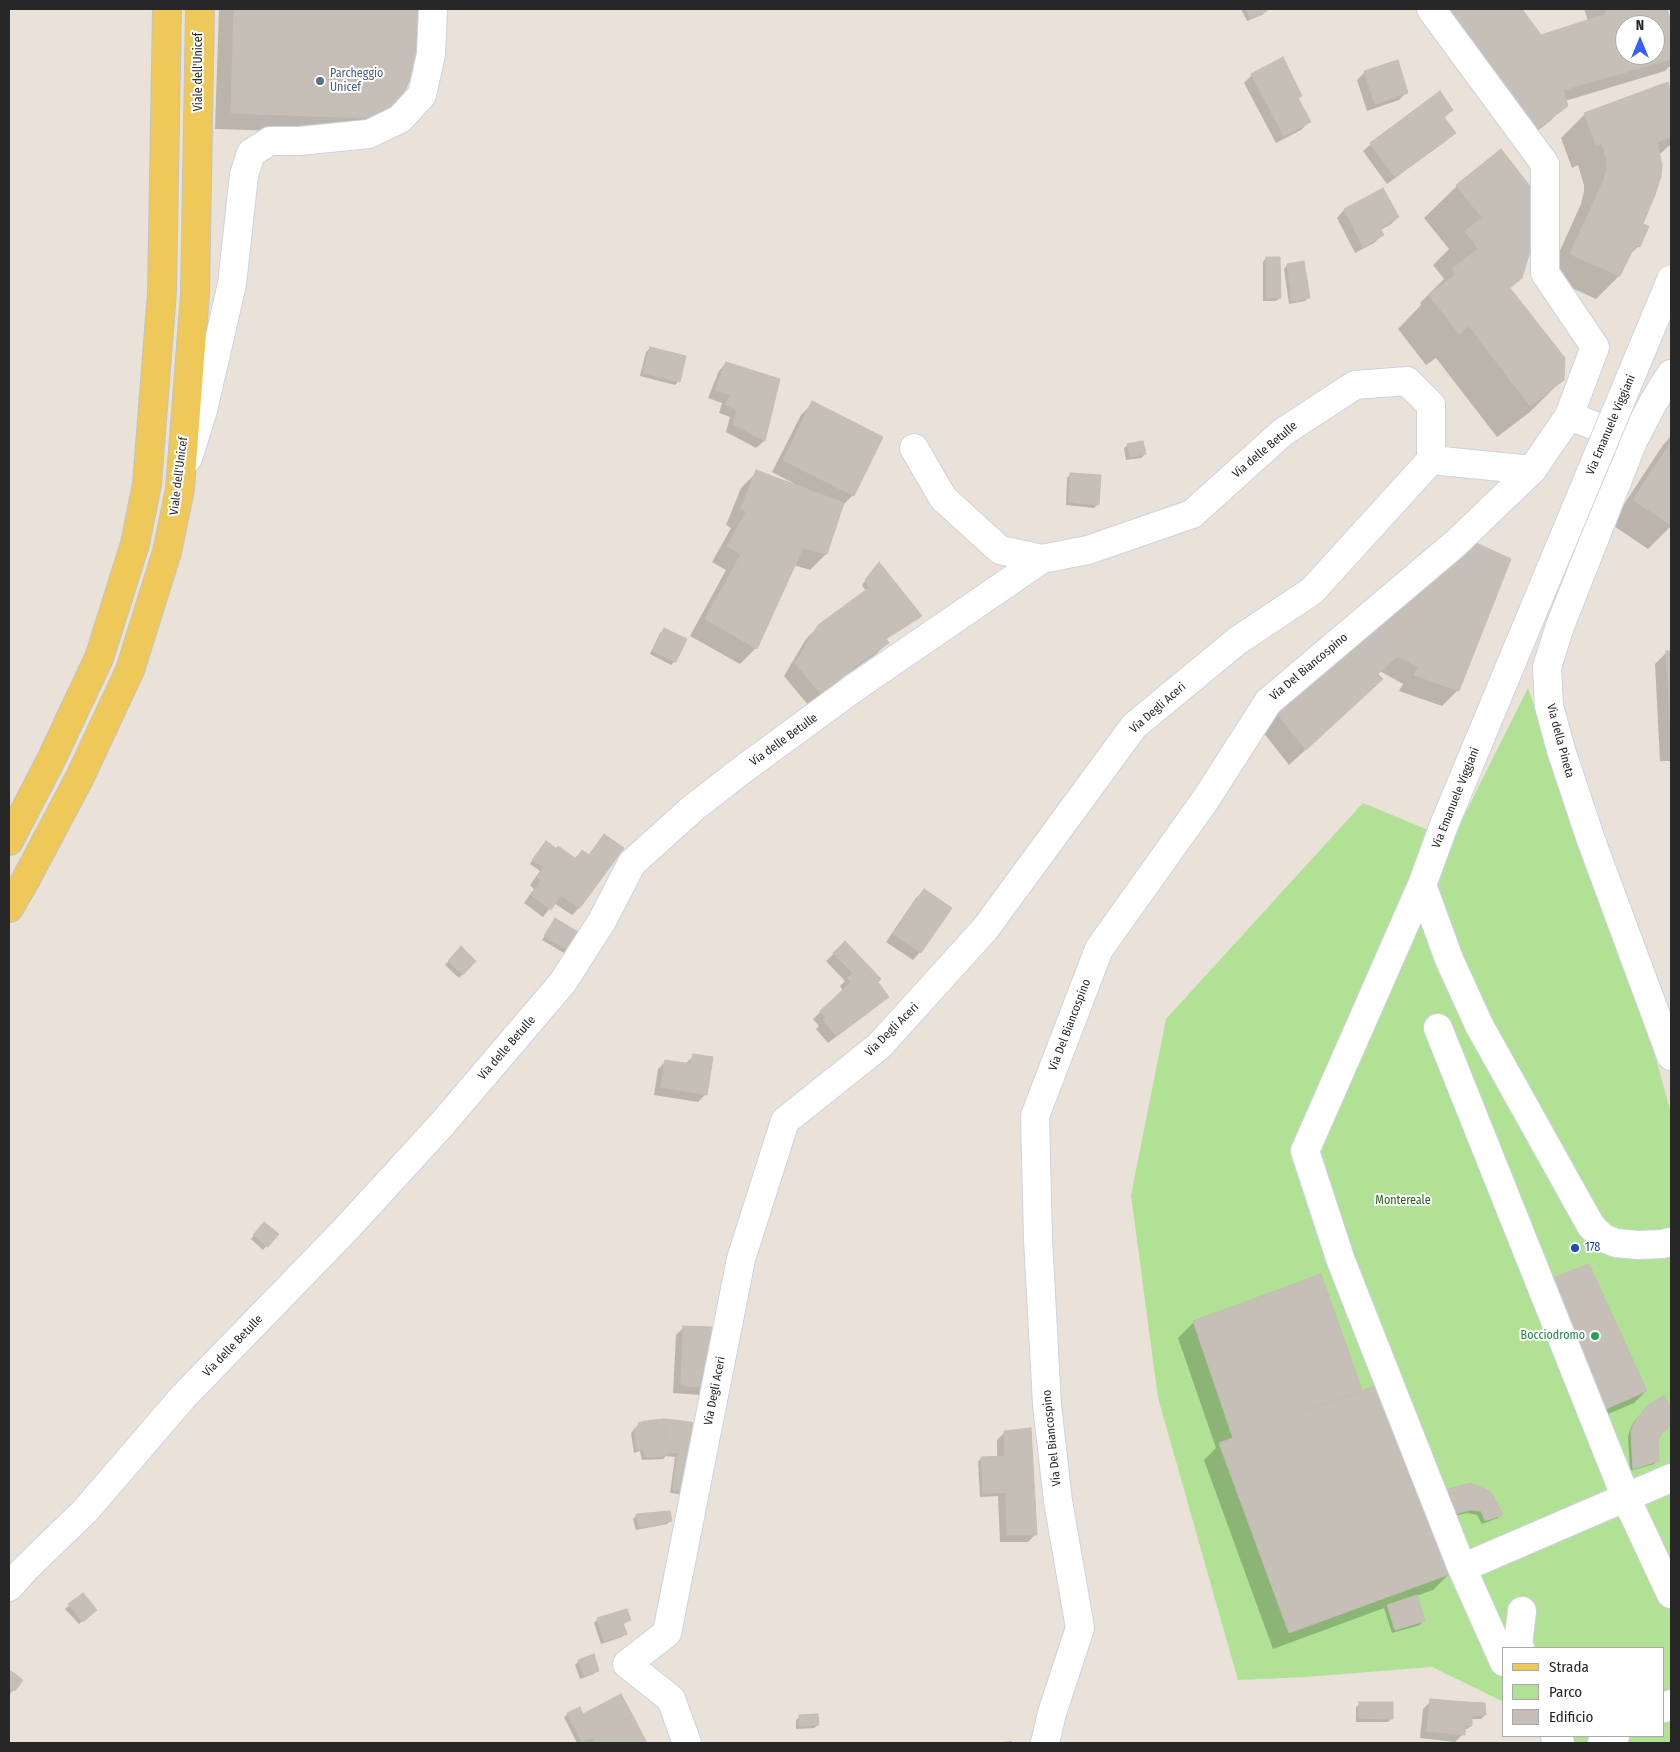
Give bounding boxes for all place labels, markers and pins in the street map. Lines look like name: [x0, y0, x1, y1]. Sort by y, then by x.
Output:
place label: Parcheggio Unicef: [330, 67, 383, 95]
marker: Parcheggio Unicef: [314, 75, 326, 87]
place label: 178: [1585, 1241, 1600, 1255]
marker: 178: [1569, 1242, 1581, 1254]
place label: Bocciodromo: [1521, 1329, 1585, 1343]
marker: Bocciodromo: [1589, 1330, 1601, 1342]

